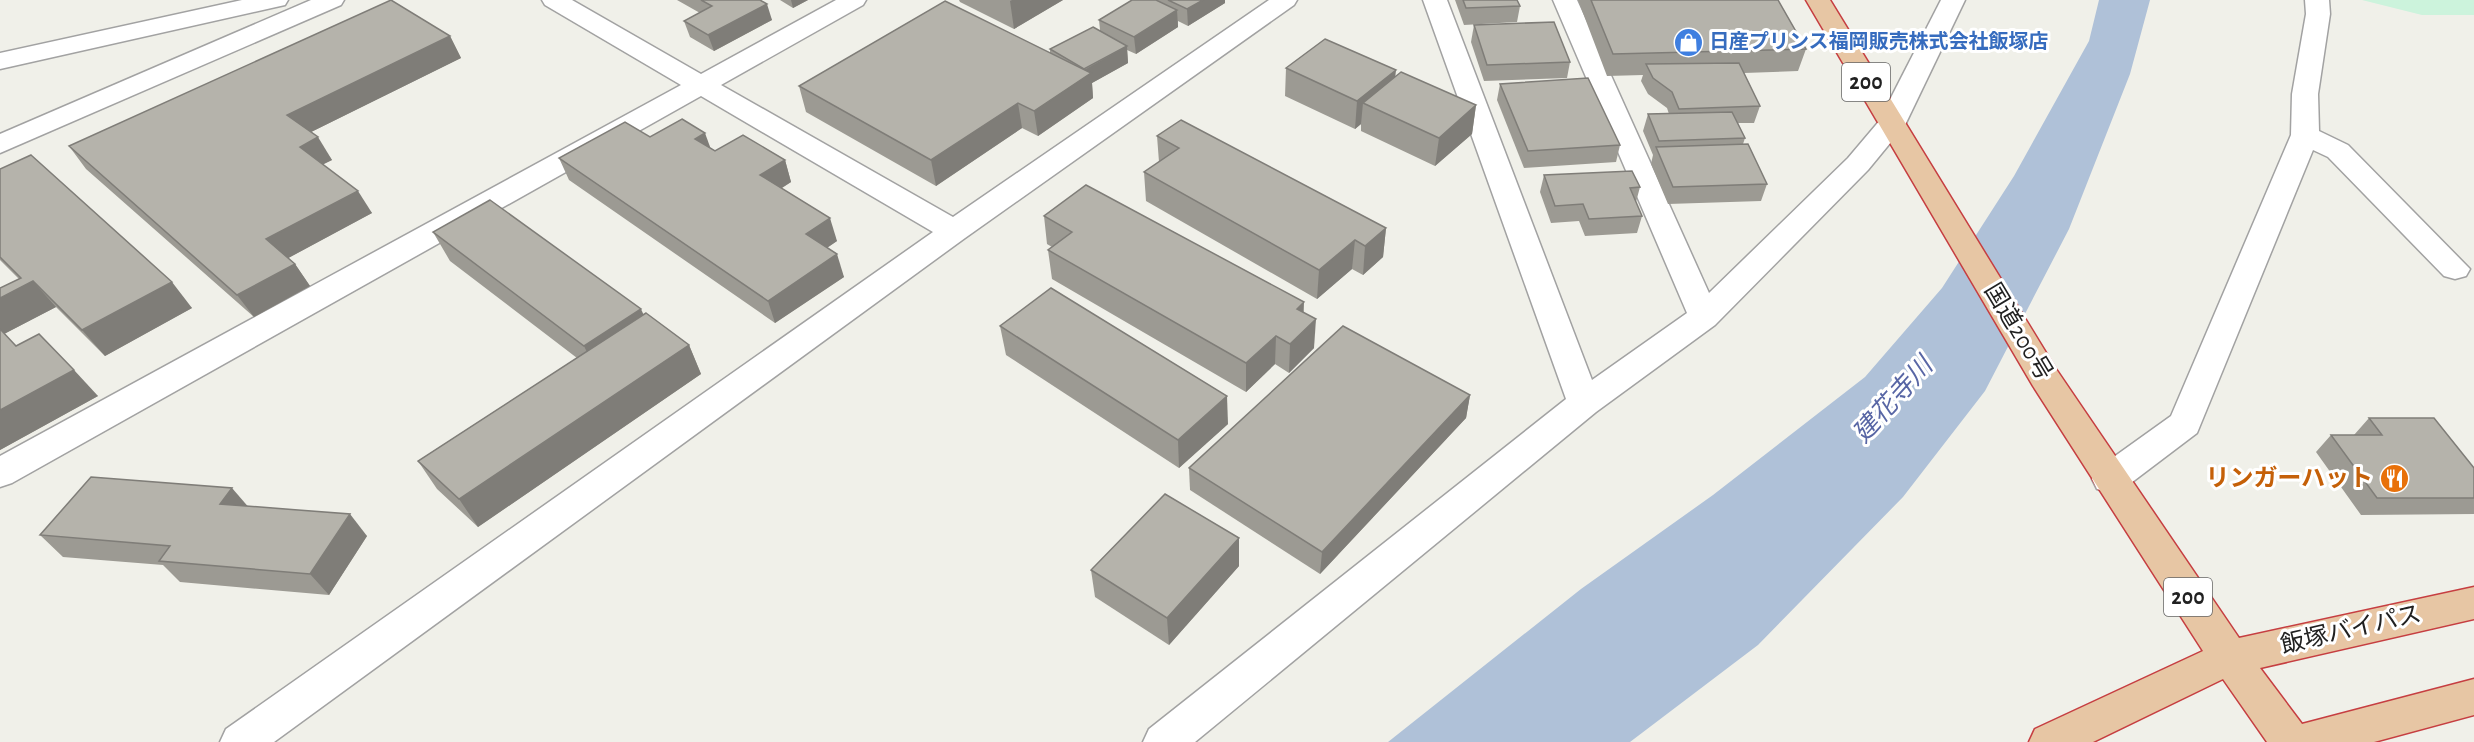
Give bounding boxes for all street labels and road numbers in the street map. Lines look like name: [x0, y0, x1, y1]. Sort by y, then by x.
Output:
road number: 200: [1842, 63, 1890, 101]
street label: 国道200号: [1980, 278, 2058, 385]
road number: 200: [2164, 578, 2212, 616]
street label: 飯塚バイパス: [2278, 600, 2424, 658]

